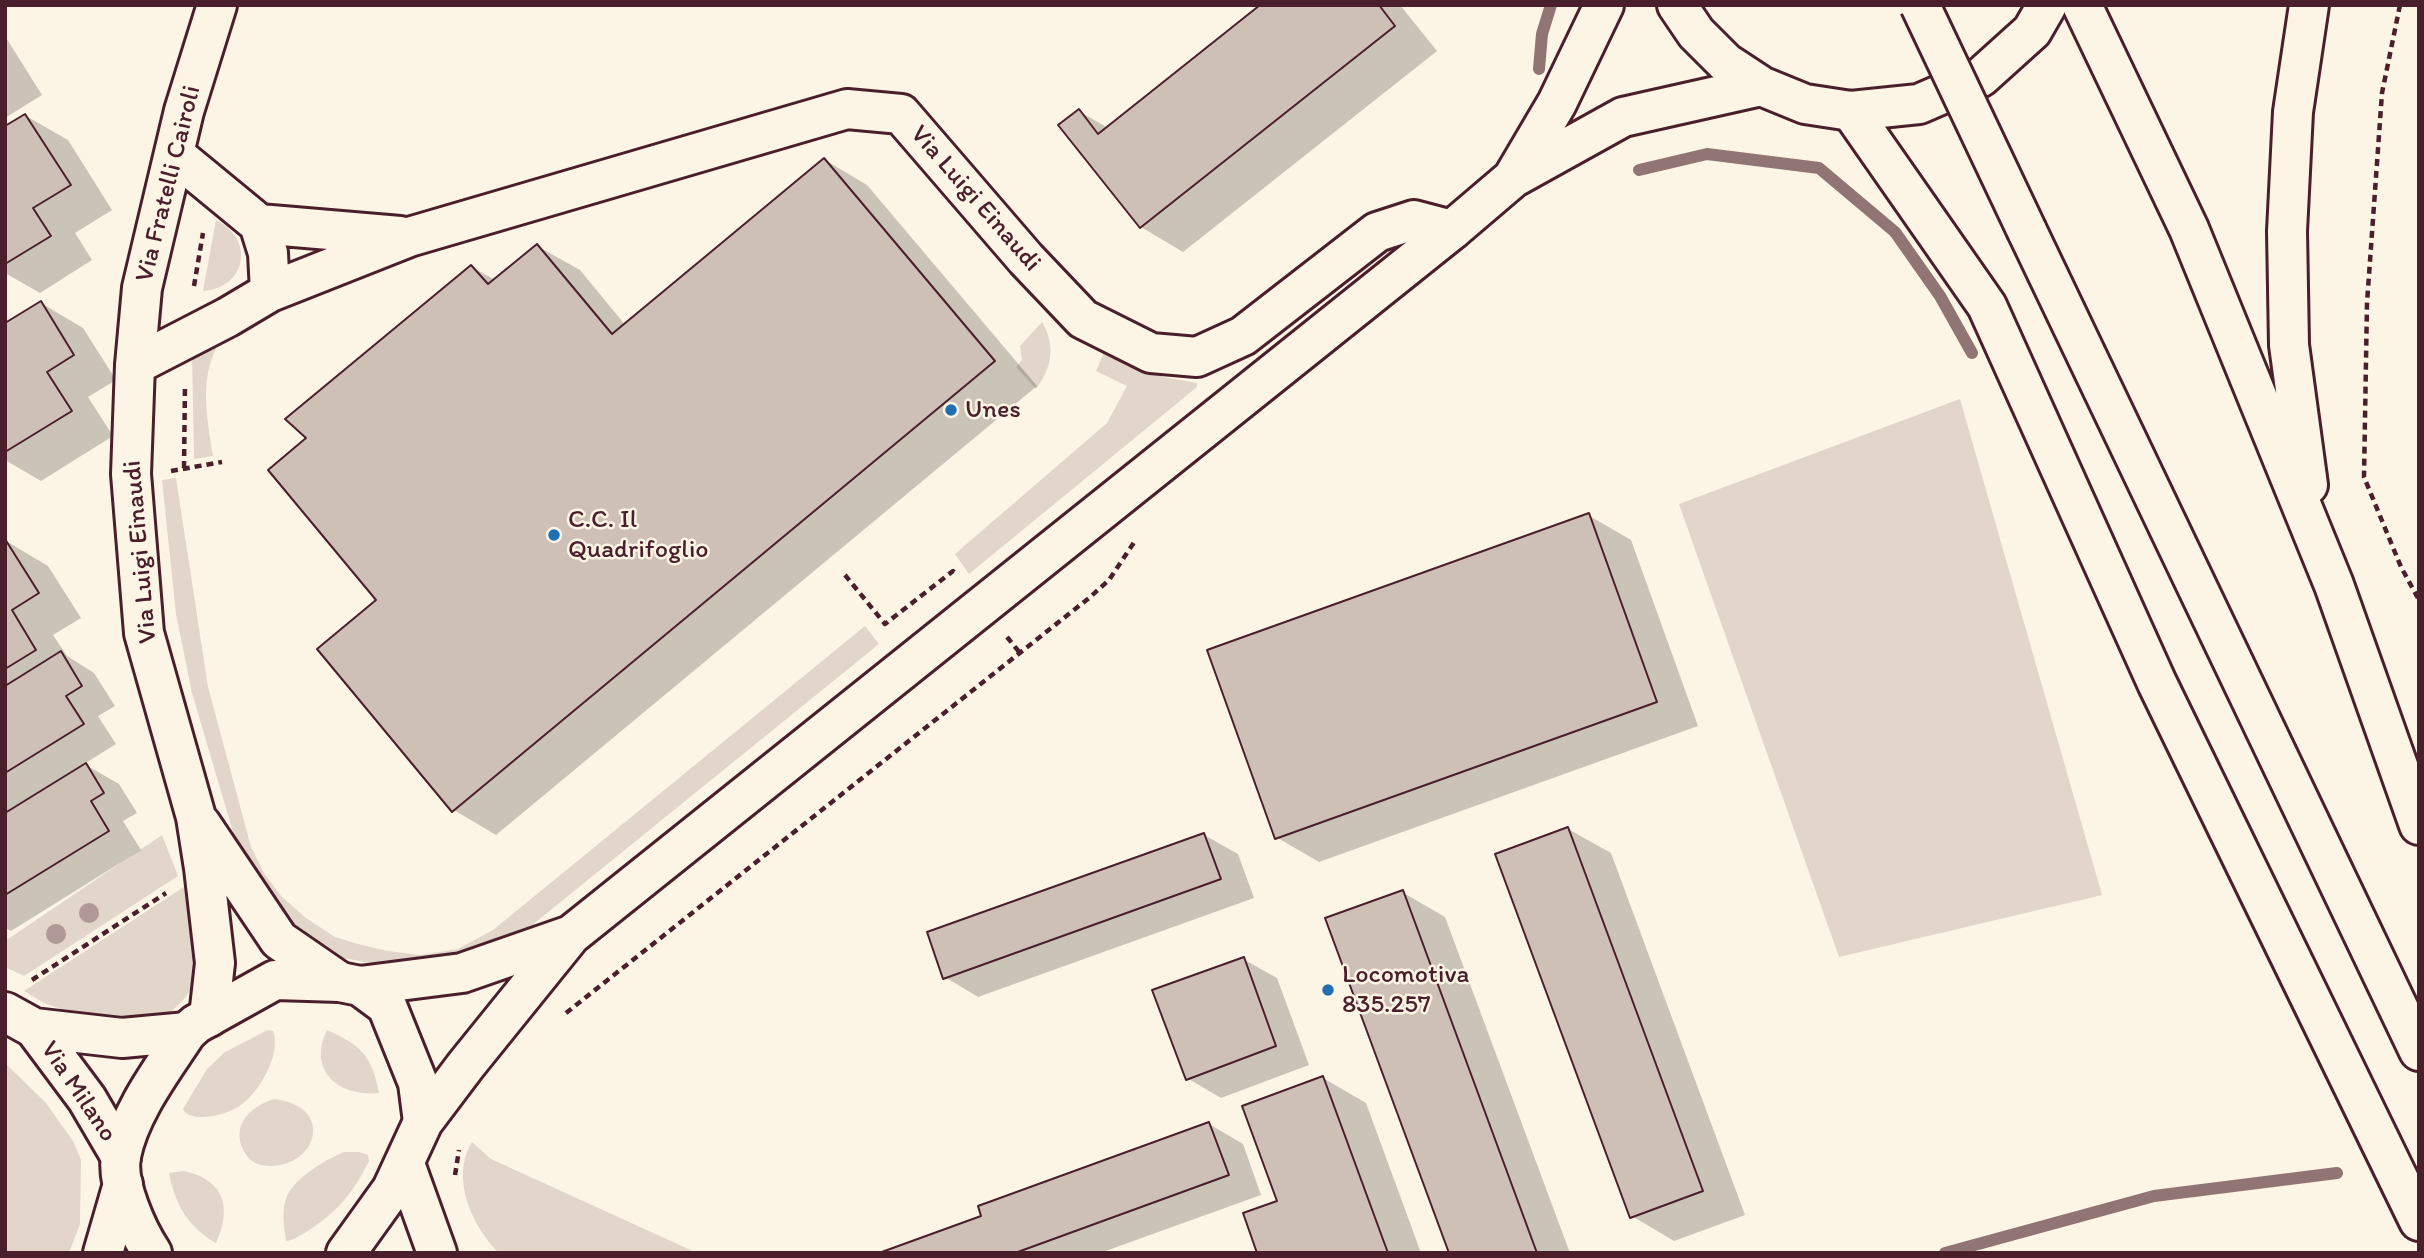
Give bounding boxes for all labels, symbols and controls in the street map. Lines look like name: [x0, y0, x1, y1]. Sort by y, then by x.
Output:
street label: Via Fratelli Cairoli: [130, 83, 208, 285]
street label: Via Luigi Einaudi: [903, 119, 1047, 279]
place label: Unes: [965, 394, 1021, 426]
marker: Unes: [943, 402, 959, 418]
street label: Via Luigi Einaudi: [117, 459, 165, 645]
place label: C.C. Il Quadrifoglio: [568, 504, 709, 566]
marker: C.C. Il Quadrifoglio: [546, 527, 562, 543]
place label: Locomotiva 835.257: [1342, 959, 1469, 1020]
marker: Locomotiva 835.257: [1320, 982, 1336, 998]
street label: Via Milano: [33, 1036, 123, 1148]

